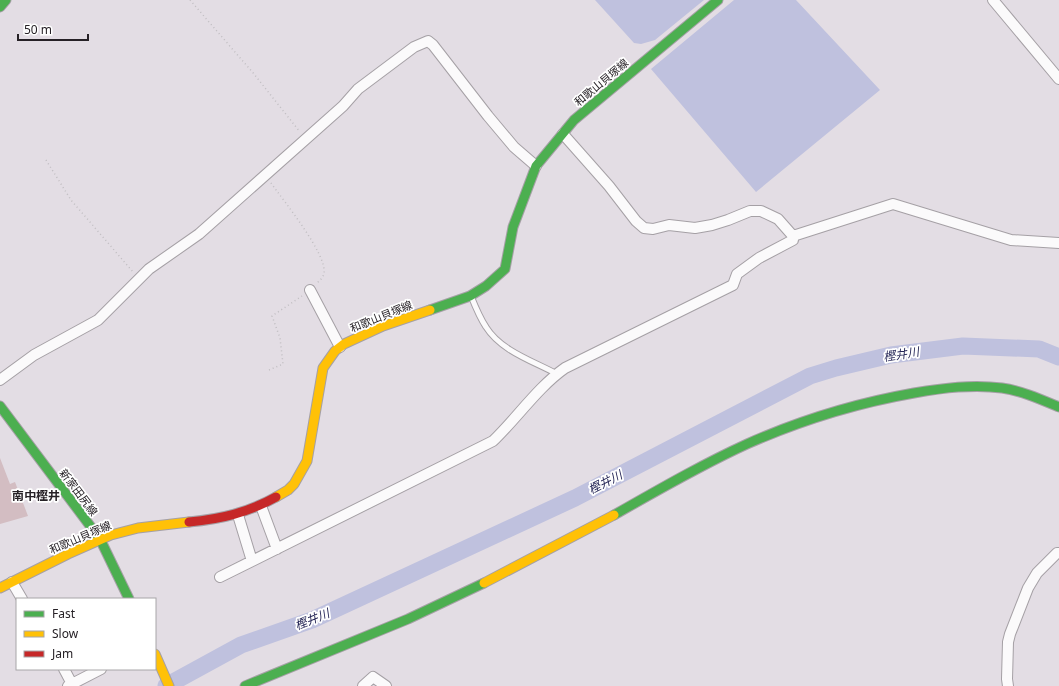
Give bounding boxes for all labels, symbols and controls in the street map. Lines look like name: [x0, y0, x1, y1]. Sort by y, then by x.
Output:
scale bar: [18, 16, 88, 42]
text: 50 m: [24, 21, 52, 38]
street label: 和歌山貝塚線: [571, 55, 631, 109]
street label: 和歌山貝塚線: [348, 297, 414, 335]
water label: 樫井川: [882, 342, 922, 365]
water label: 樫井川: [585, 465, 627, 498]
street label: 新家田尻線: [56, 466, 102, 518]
district label: 南中樫井: [12, 487, 60, 504]
street label: 和歌山貝塚線: [47, 517, 113, 557]
legend: [16, 598, 156, 670]
water label: 樫井川: [292, 604, 334, 634]
text: Fast: [52, 605, 76, 622]
text: Slow: [52, 625, 79, 642]
text: Jam: [51, 645, 73, 662]

